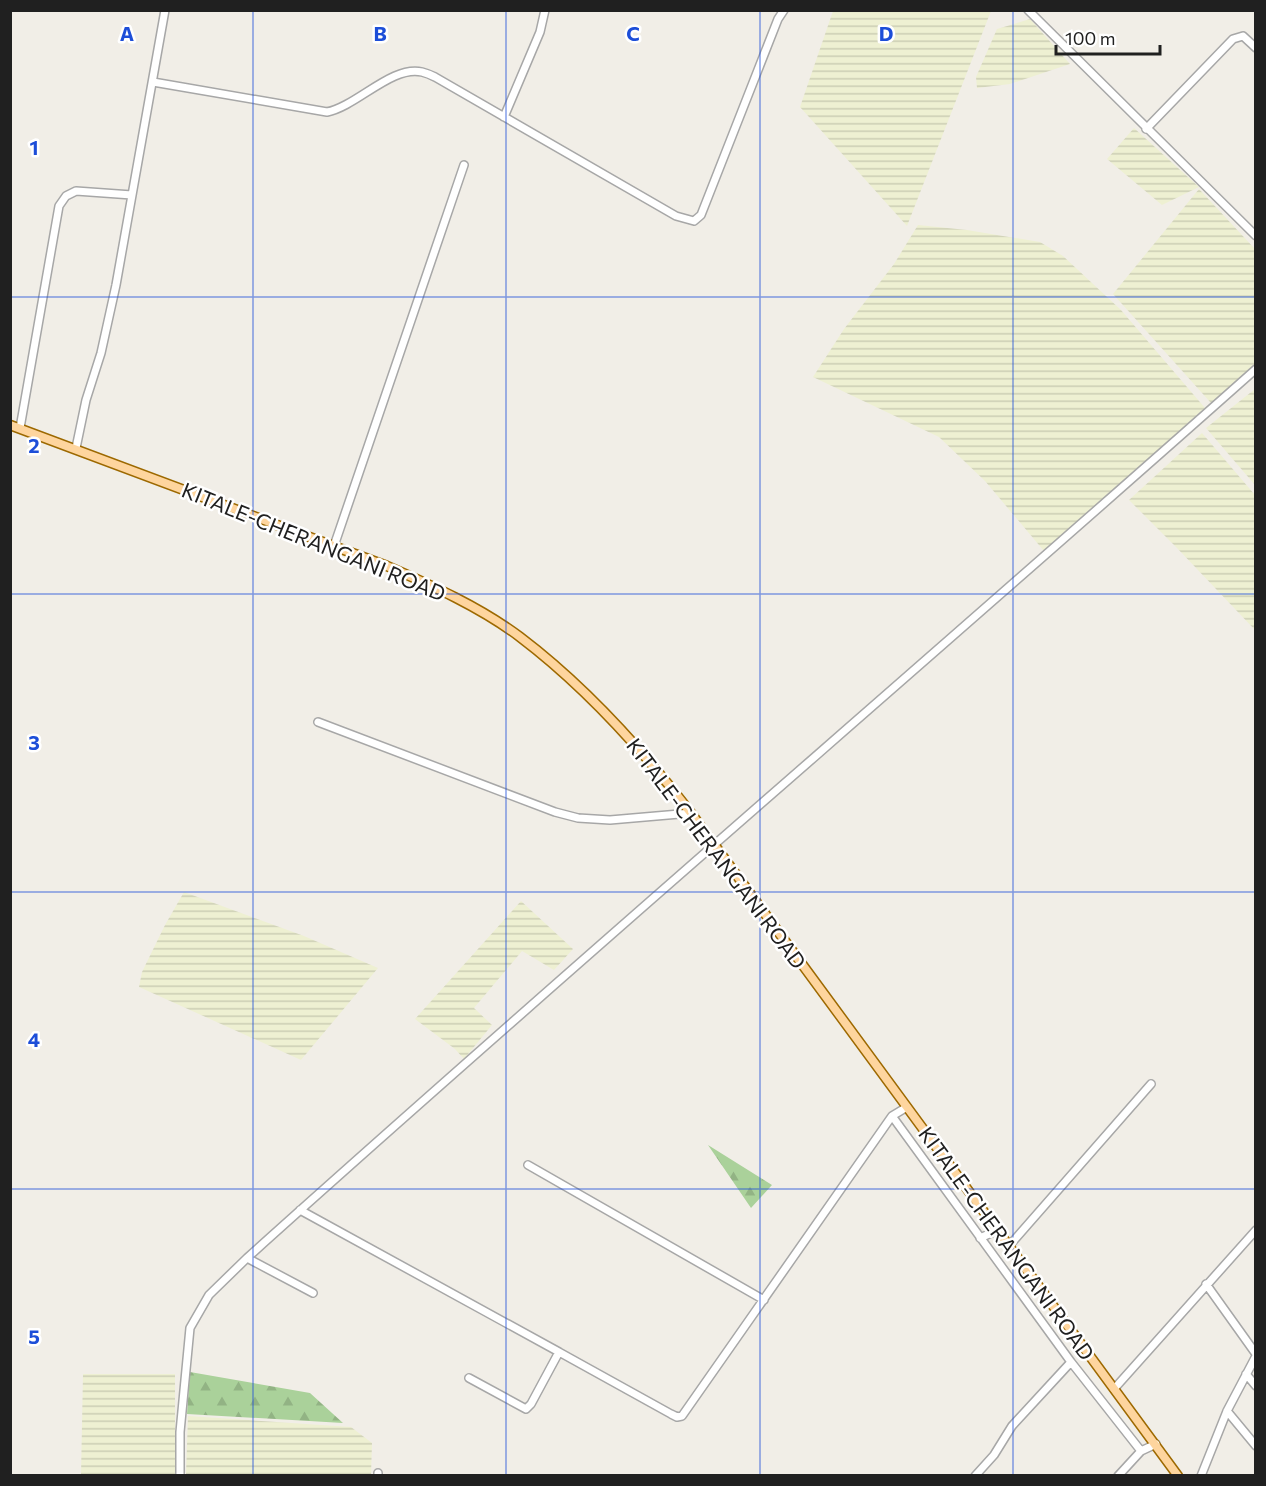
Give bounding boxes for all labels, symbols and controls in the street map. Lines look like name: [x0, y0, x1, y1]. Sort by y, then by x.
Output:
scale bar: [1056, 18, 1160, 56]
text: A: [120, 21, 134, 45]
text: B: [373, 21, 387, 45]
text: C: [626, 21, 640, 45]
text: D: [879, 21, 893, 45]
text: 100 m: [1065, 27, 1115, 49]
text: 1: [29, 135, 39, 159]
text: 2: [28, 433, 40, 457]
street label: KITALE-CHERANGANI ROAD: [178, 477, 450, 605]
text: 3: [28, 730, 40, 754]
street label: KITALE-CHERANGANI ROAD: [622, 733, 812, 973]
text: 4: [28, 1027, 40, 1051]
street label: KITALE-CHERANGANI ROAD: [914, 1121, 1100, 1365]
text: 5: [28, 1324, 40, 1348]

